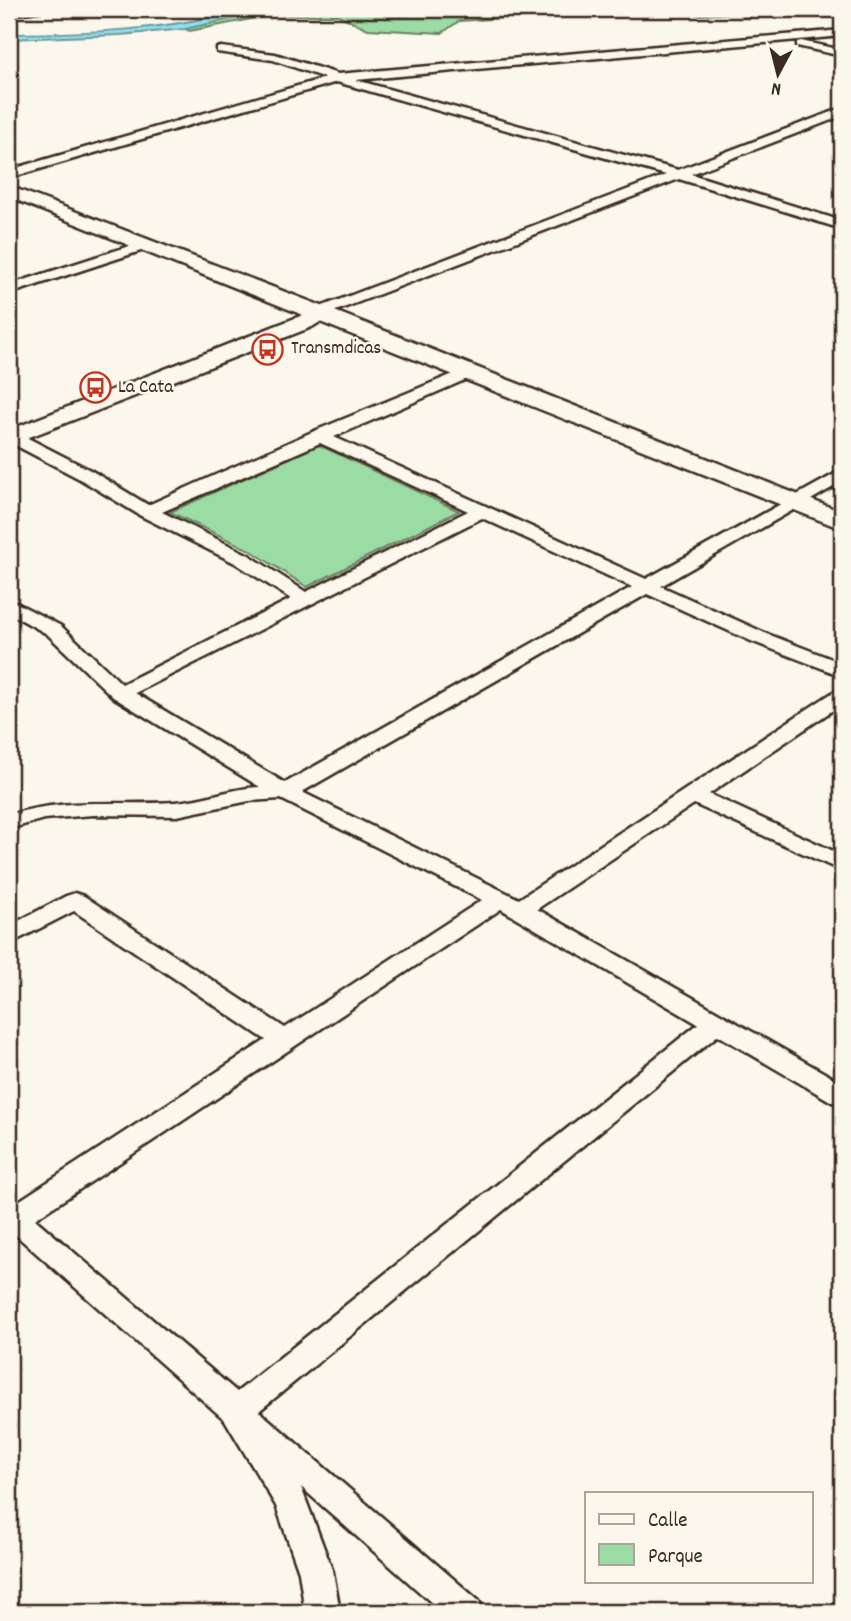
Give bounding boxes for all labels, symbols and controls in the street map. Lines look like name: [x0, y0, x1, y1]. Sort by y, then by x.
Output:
north arrow: [742, 38, 812, 108]
text: N: [770, 73, 783, 101]
bus stop icon: Transmdicas: [251, 332, 285, 366]
place label: Transmdicas: [291, 336, 381, 363]
bus stop icon: La Cata: [78, 371, 112, 405]
place label: La Cata: [118, 375, 174, 402]
legend: [585, 1492, 812, 1582]
text: Calle: [648, 1507, 687, 1537]
text: Parque: [648, 1543, 703, 1573]

